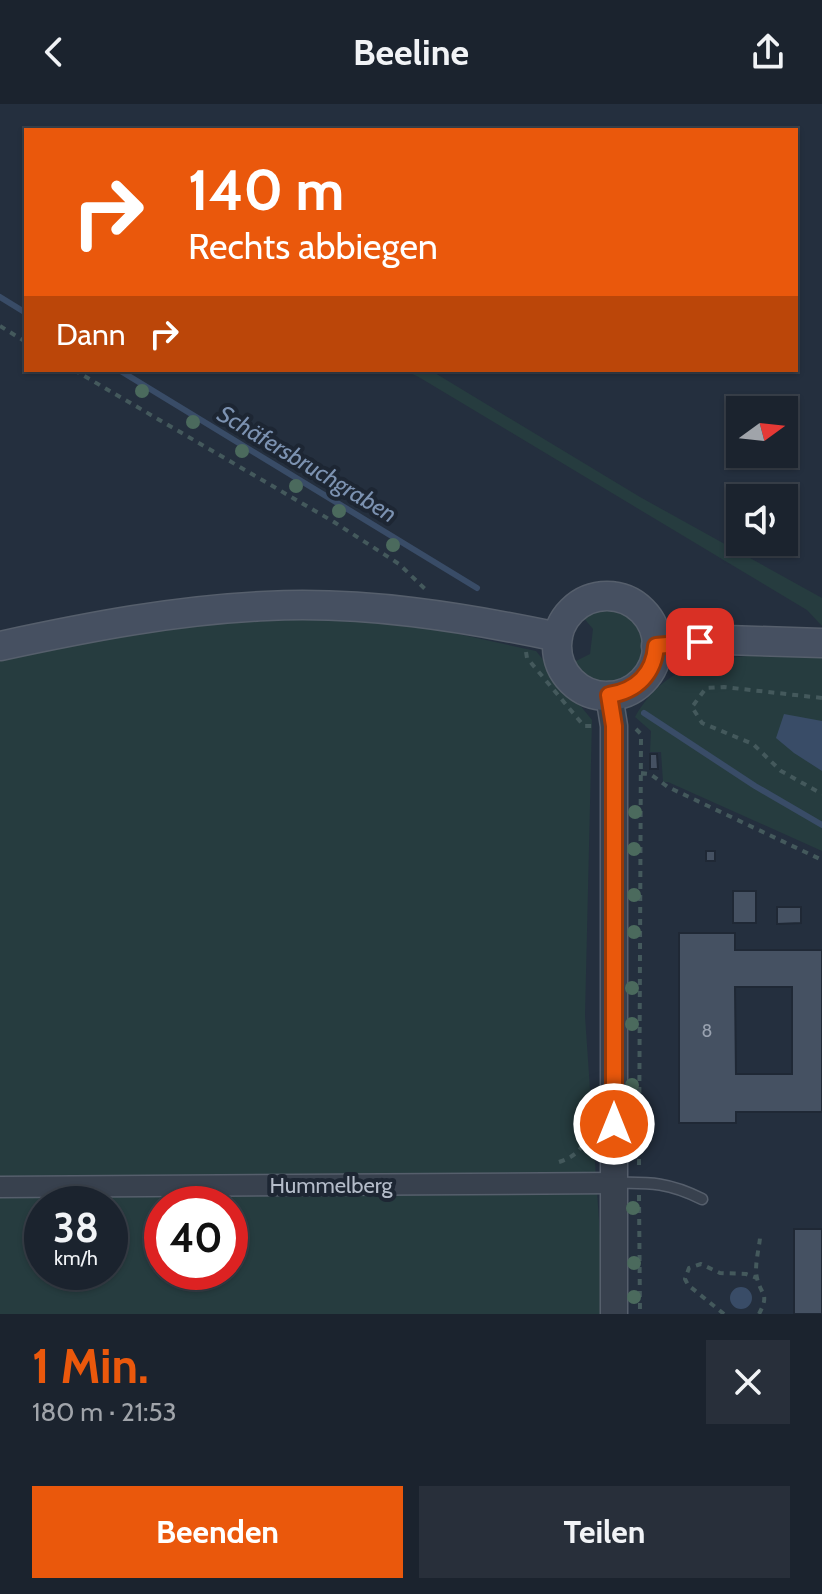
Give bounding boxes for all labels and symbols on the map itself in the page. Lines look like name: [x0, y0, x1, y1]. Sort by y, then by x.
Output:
north arrow: [726, 396, 798, 468]
water label: Schäfersbruchgraben: [212, 399, 402, 528]
pin: [666, 608, 734, 676]
house number: 8: [702, 1020, 712, 1042]
position arrow: [572, 1082, 656, 1166]
street label: Hummelberg: [269, 1172, 394, 1199]
speed limit sign: 40: [144, 1186, 248, 1290]

